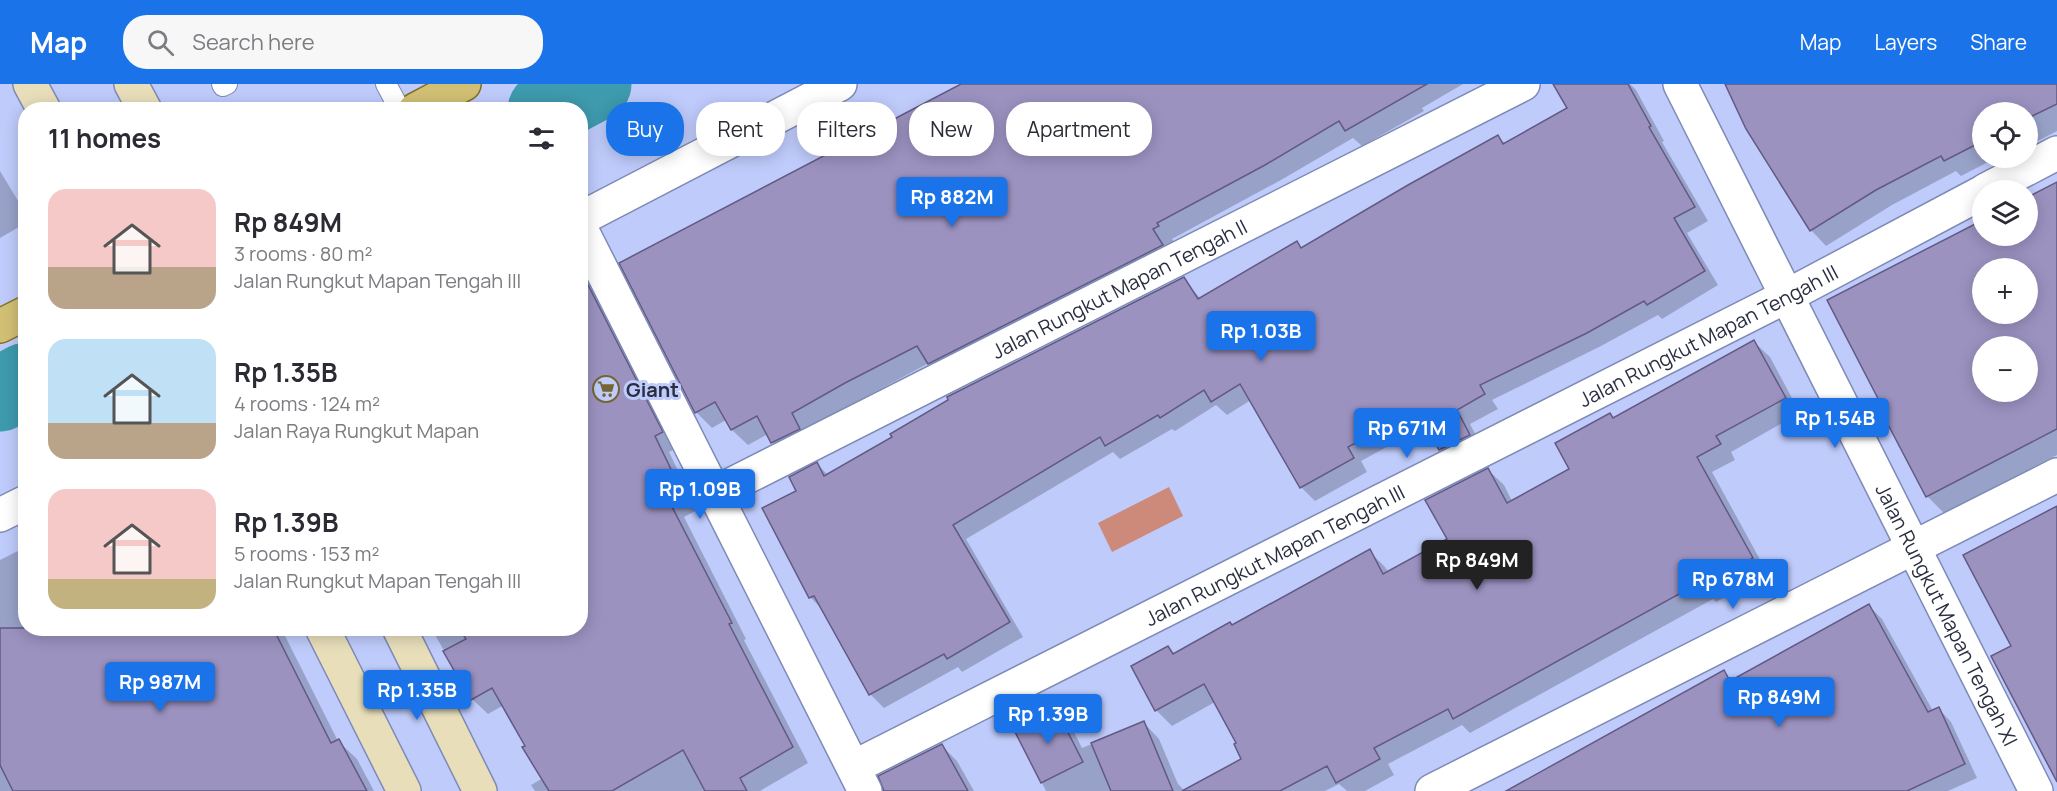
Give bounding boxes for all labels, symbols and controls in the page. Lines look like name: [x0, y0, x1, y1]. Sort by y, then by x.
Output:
search box: [123, 15, 543, 69]
text: Map: [30, 23, 87, 61]
icon: search: [144, 26, 177, 59]
text: Search here: [192, 27, 315, 57]
text: Map: [1800, 28, 1841, 56]
text: Layers: [1874, 28, 1937, 56]
text: Share: [1970, 28, 2027, 56]
chip: Buy: [606, 102, 684, 156]
chip: Rent: [696, 102, 785, 156]
chip: Filters: [797, 102, 897, 156]
chip: New: [909, 102, 994, 156]
chip: Apartment: [1006, 102, 1152, 156]
map controls: [1972, 102, 2038, 402]
button: locate: [1972, 102, 2038, 168]
text: 11 homes: [48, 120, 161, 156]
icon: filters: [525, 122, 558, 155]
pin: Rp 882M: [897, 177, 1007, 228]
button: layers: [1972, 180, 2038, 246]
text: Rp 882M: [910, 183, 994, 210]
text: Rp 849M: [234, 204, 342, 240]
icon: home: [96, 213, 168, 285]
street label: Jalan Rungkut Mapan Tengah II: [987, 213, 1251, 364]
text: 3 rooms · 80 m²: [234, 240, 373, 267]
street label: Jalan Rungkut Mapan Tengah III: [1574, 258, 1842, 413]
button: +: [1972, 258, 2038, 324]
text: Jalan Rungkut Mapan Tengah III: [234, 267, 521, 294]
pin: Rp 1.03B: [1199, 311, 1323, 362]
text: Rp 1.03B: [1221, 317, 1301, 344]
button: −: [1972, 336, 2038, 402]
text: Rp 1.35B: [234, 354, 337, 390]
icon: home: [96, 363, 168, 435]
supermarket icon: Giant: [591, 374, 621, 404]
place label: Giant: [626, 376, 679, 403]
text: 4 rooms · 124 m²: [234, 390, 380, 417]
pin: Rp 1.54B: [1773, 398, 1897, 449]
text: Rp 1.54B: [1795, 404, 1875, 431]
pin: Rp 671M: [1352, 408, 1462, 459]
text: Rp 671M: [1368, 414, 1446, 441]
text: Jalan Raya Rungkut Mapan: [234, 417, 479, 444]
pin: Rp 1.09B: [638, 469, 762, 520]
text: Rp 1.09B: [659, 475, 741, 502]
street label: Jalan Rungkut Mapan Tengah III: [1140, 478, 1409, 632]
street label: Jalan Rungkut Mapan Tengah XI: [1870, 479, 2024, 750]
text: Rp 1.39B: [234, 504, 338, 540]
icon: home: [96, 513, 168, 585]
text: 5 rooms · 153 m²: [234, 540, 380, 567]
pin: Rp 849M: [1422, 540, 1532, 591]
text: Rp 849M: [1436, 546, 1518, 573]
pin: Rp 678M: [1678, 559, 1788, 610]
text: Rp 678M: [1692, 565, 1774, 592]
text: Jalan Rungkut Mapan Tengah III: [234, 567, 521, 594]
pin: Rp 987M: [105, 662, 215, 713]
text: Rp 987M: [119, 668, 201, 695]
pin: Rp 1.35B: [355, 670, 479, 721]
text: Rp 1.35B: [377, 676, 457, 703]
pin: Rp 849M: [1724, 677, 1834, 728]
text: Rp 849M: [1738, 683, 1820, 710]
pin: Rp 1.39B: [986, 694, 1110, 745]
text: Rp 1.39B: [1008, 700, 1088, 727]

